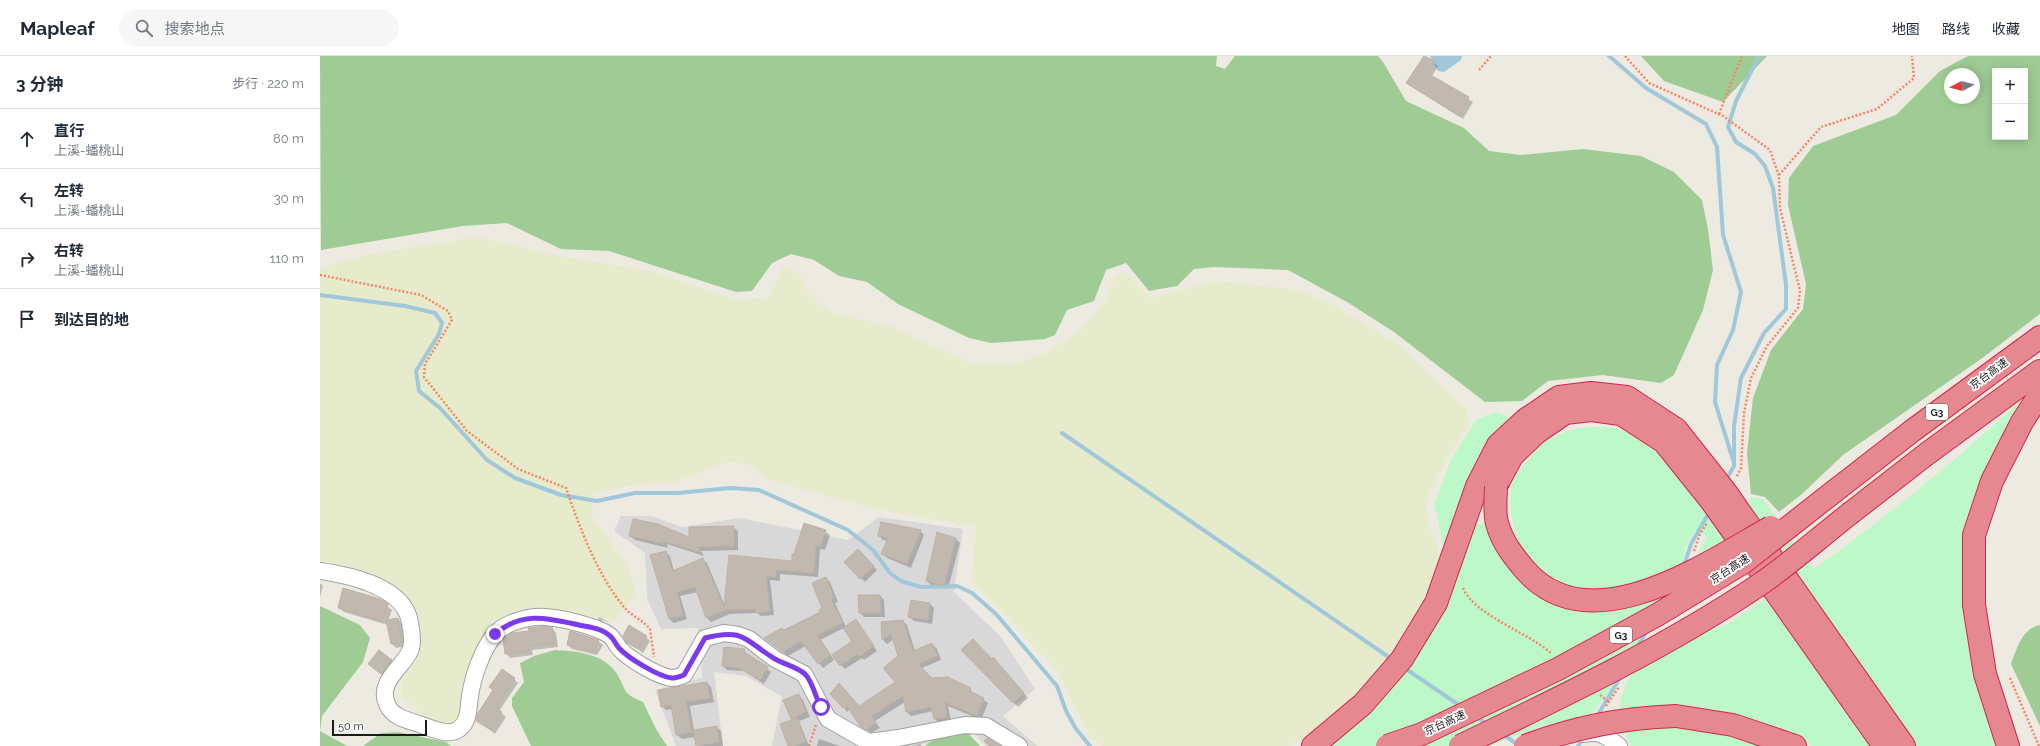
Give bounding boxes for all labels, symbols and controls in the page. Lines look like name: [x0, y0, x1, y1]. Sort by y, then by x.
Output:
search box: [119, 10, 399, 46]
text: Mapleaf: [20, 17, 95, 39]
icon: search: [133, 17, 155, 39]
text: 搜索地点: [165, 20, 225, 38]
text: 地图: [1892, 21, 1920, 37]
text: 路线: [1942, 21, 1970, 37]
text: 收藏: [1992, 21, 2020, 37]
north arrow: [1944, 68, 1980, 104]
map controls: [1992, 68, 2028, 140]
button: +: [1992, 68, 2028, 104]
text: 3 分钟: [16, 74, 64, 94]
text: 步行 · 220 m: [232, 76, 304, 91]
button: −: [1992, 104, 2028, 140]
text: 直行: [54, 122, 84, 140]
icon: ahead: [16, 128, 38, 150]
text: 80 m: [273, 131, 304, 146]
text: 上溪-蟠桃山: [54, 143, 125, 158]
text: 左转: [54, 182, 84, 200]
icon: left: [16, 188, 38, 210]
text: 30 m: [274, 191, 304, 206]
text: 上溪-蟠桃山: [54, 203, 125, 218]
text: 右转: [54, 242, 84, 260]
icon: right: [16, 248, 38, 270]
text: 110 m: [270, 251, 304, 266]
text: 上溪-蟠桃山: [54, 263, 125, 278]
icon: arrive: [16, 308, 38, 330]
text: 到达目的地: [54, 311, 129, 329]
street label: 京台高速: [1967, 356, 2011, 392]
road number: G3: [1926, 404, 1948, 420]
street label: 京台高速: [1708, 552, 1752, 586]
route end: [486, 625, 504, 643]
road number: G3: [1610, 627, 1632, 643]
route start: [812, 698, 830, 716]
street label: 京台高速: [1422, 708, 1468, 738]
scale bar: [332, 718, 427, 737]
text: 50 m: [338, 720, 364, 733]

